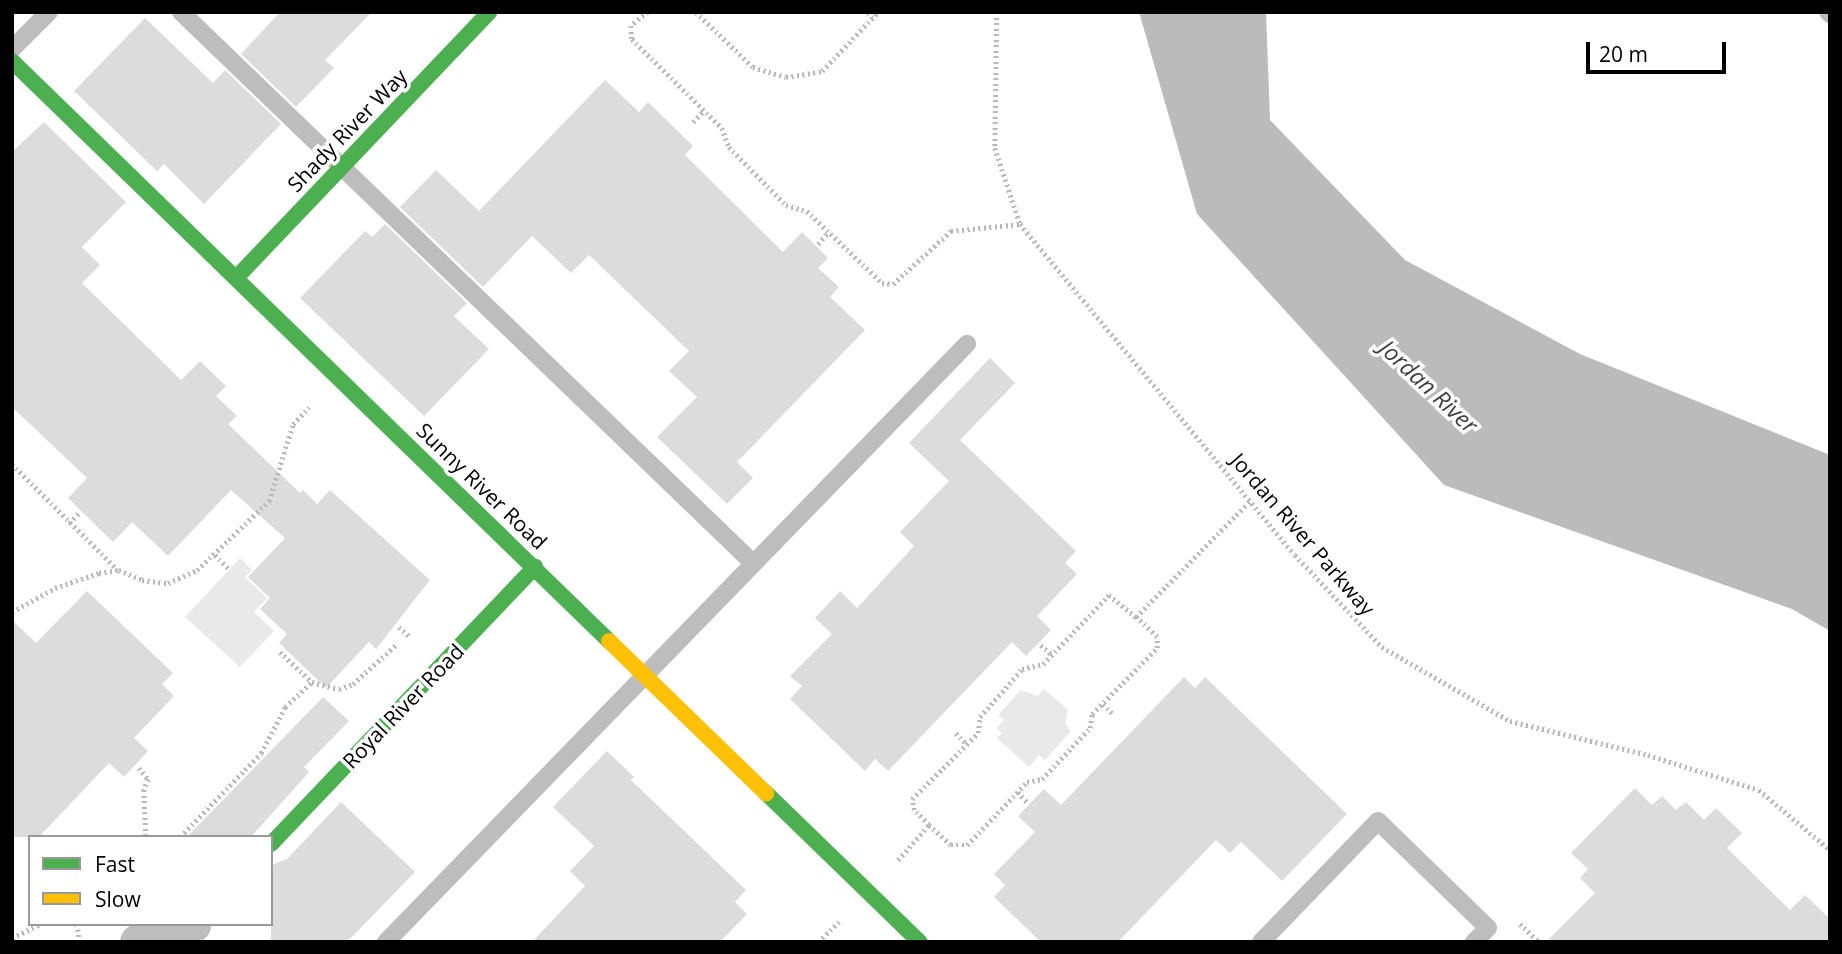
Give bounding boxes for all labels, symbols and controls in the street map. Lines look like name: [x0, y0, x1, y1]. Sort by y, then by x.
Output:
scale bar: [1590, 28, 1730, 72]
text: 20 m: [1599, 40, 1648, 68]
street label: Shady River Way: [282, 63, 412, 197]
water label: Jordan River: [1374, 334, 1484, 438]
street label: Sunny River Road: [412, 418, 552, 554]
street label: Jordan River Parkway: [1226, 448, 1380, 620]
street label: Royal River Road: [337, 639, 469, 773]
legend: [28, 835, 273, 926]
text: Fast: [95, 850, 135, 878]
text: Slow: [95, 885, 141, 913]

